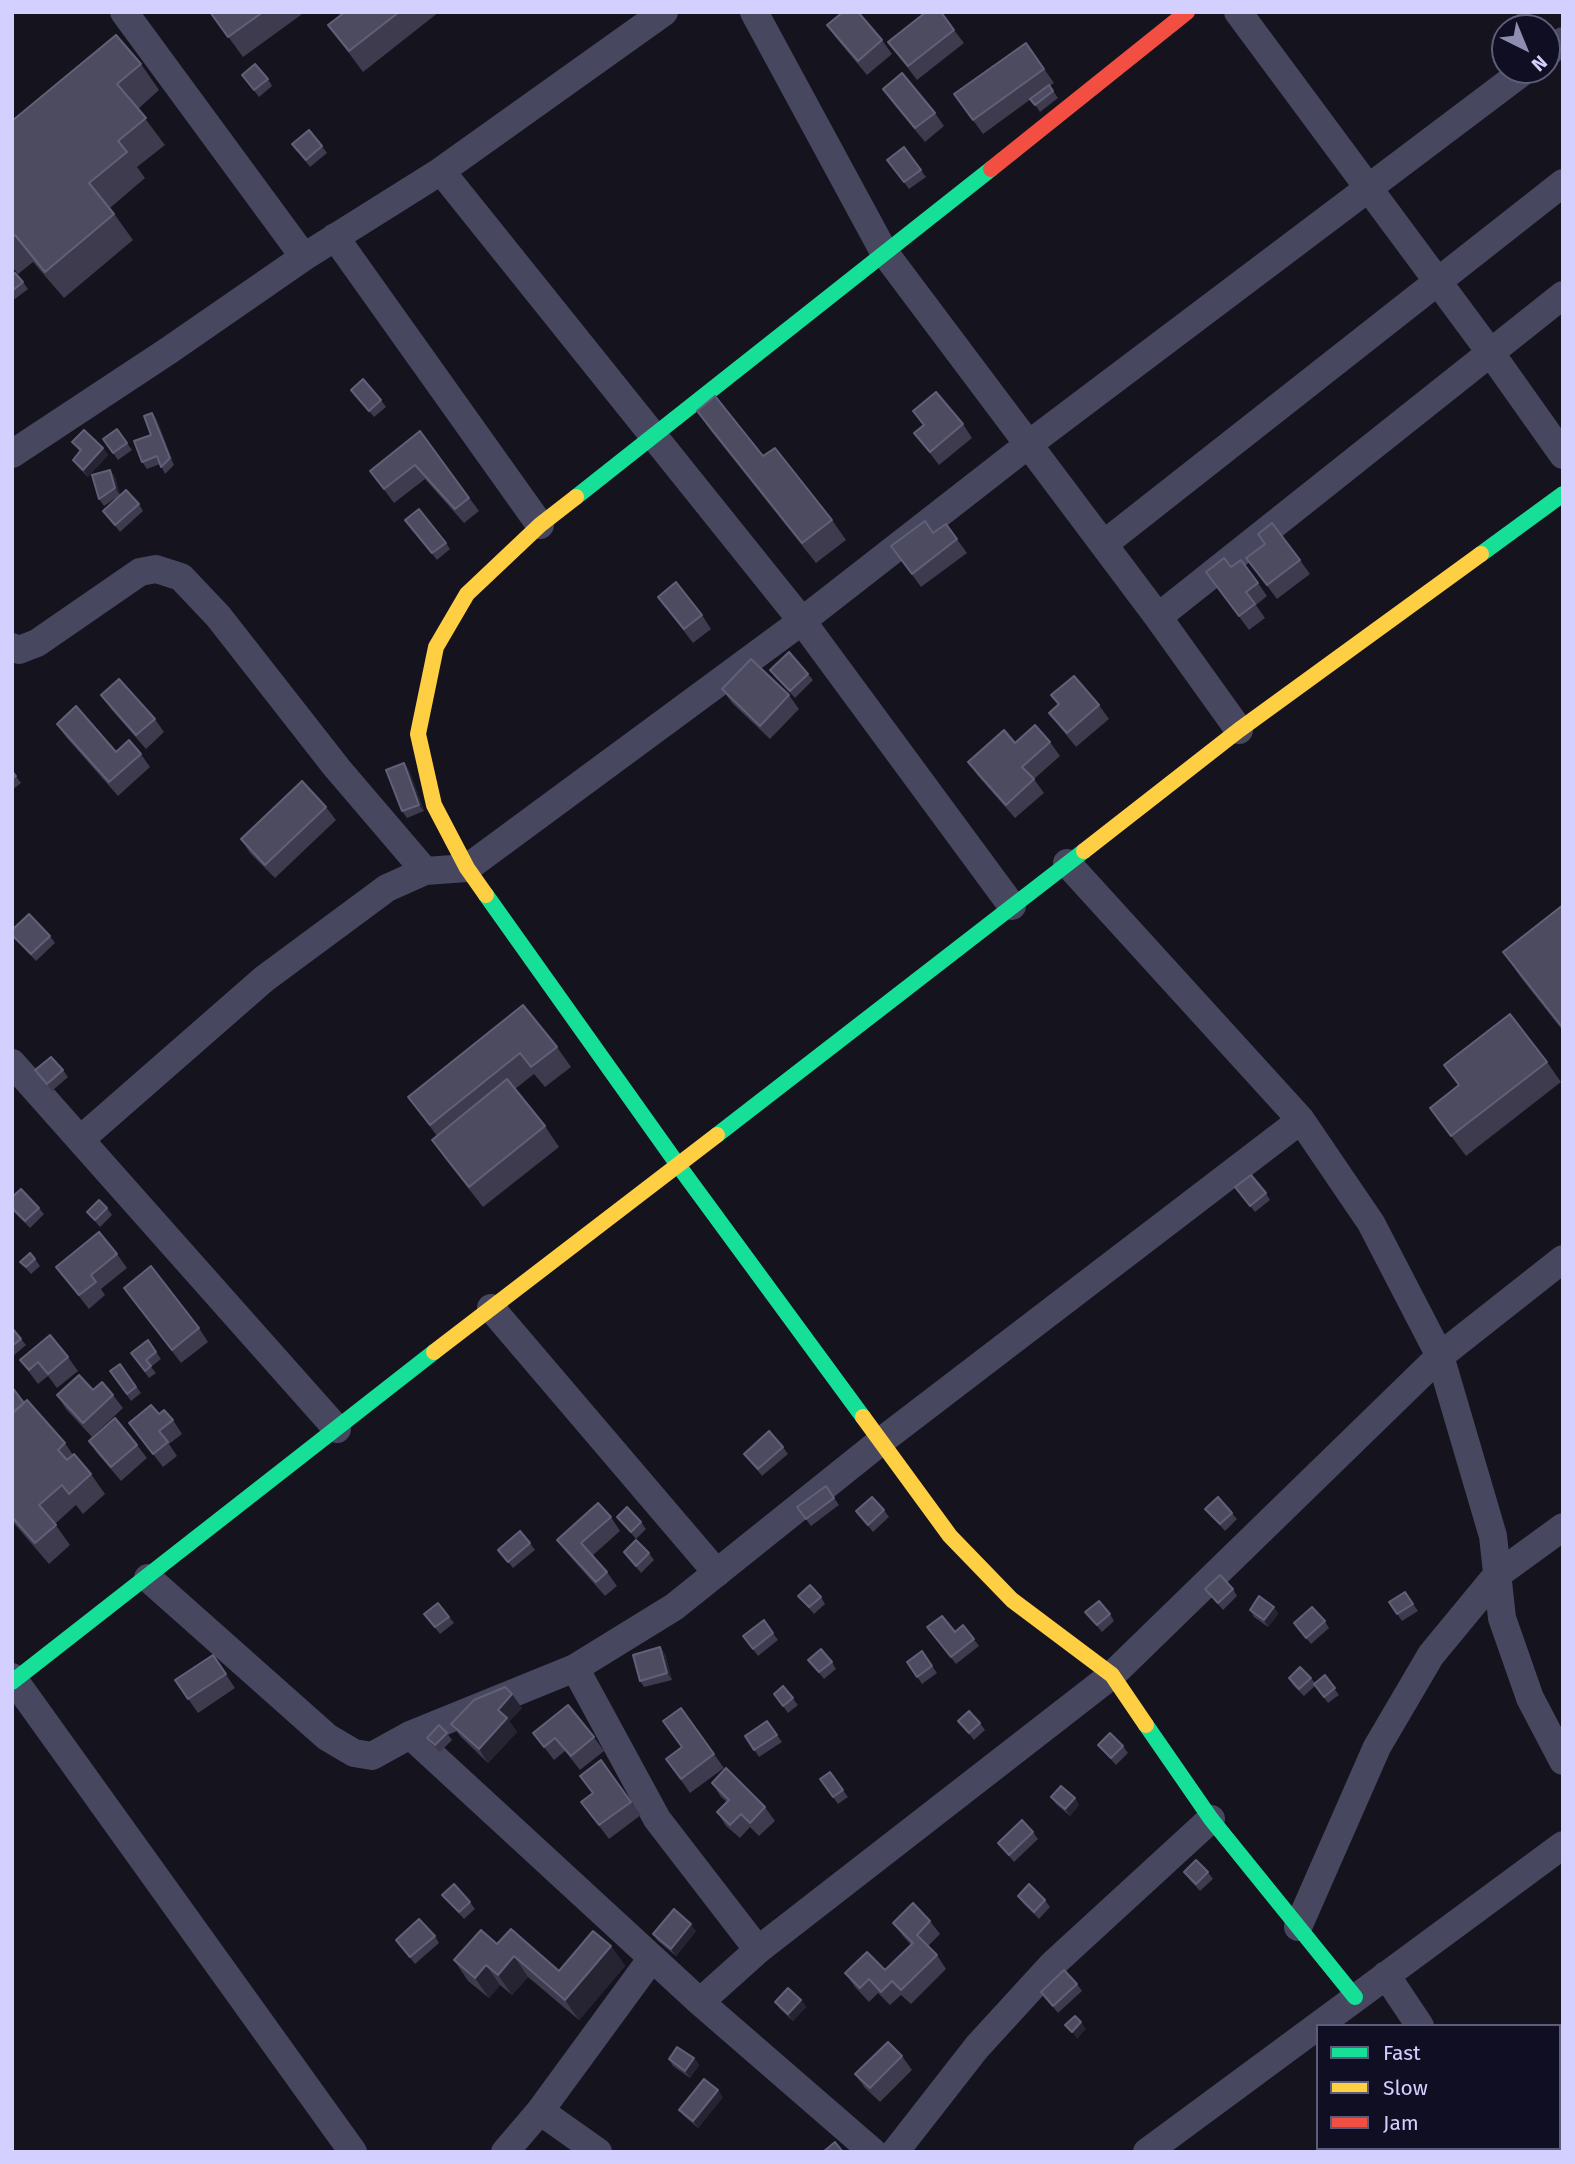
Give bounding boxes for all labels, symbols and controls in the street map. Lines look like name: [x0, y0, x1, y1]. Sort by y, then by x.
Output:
north arrow: [1491, 14, 1561, 84]
text: N: [1527, 51, 1552, 76]
legend: [1316, 2024, 1561, 2150]
text: Fast: [1383, 2040, 1421, 2066]
text: Slow: [1383, 2075, 1428, 2101]
text: Jam: [1383, 2110, 1419, 2136]

